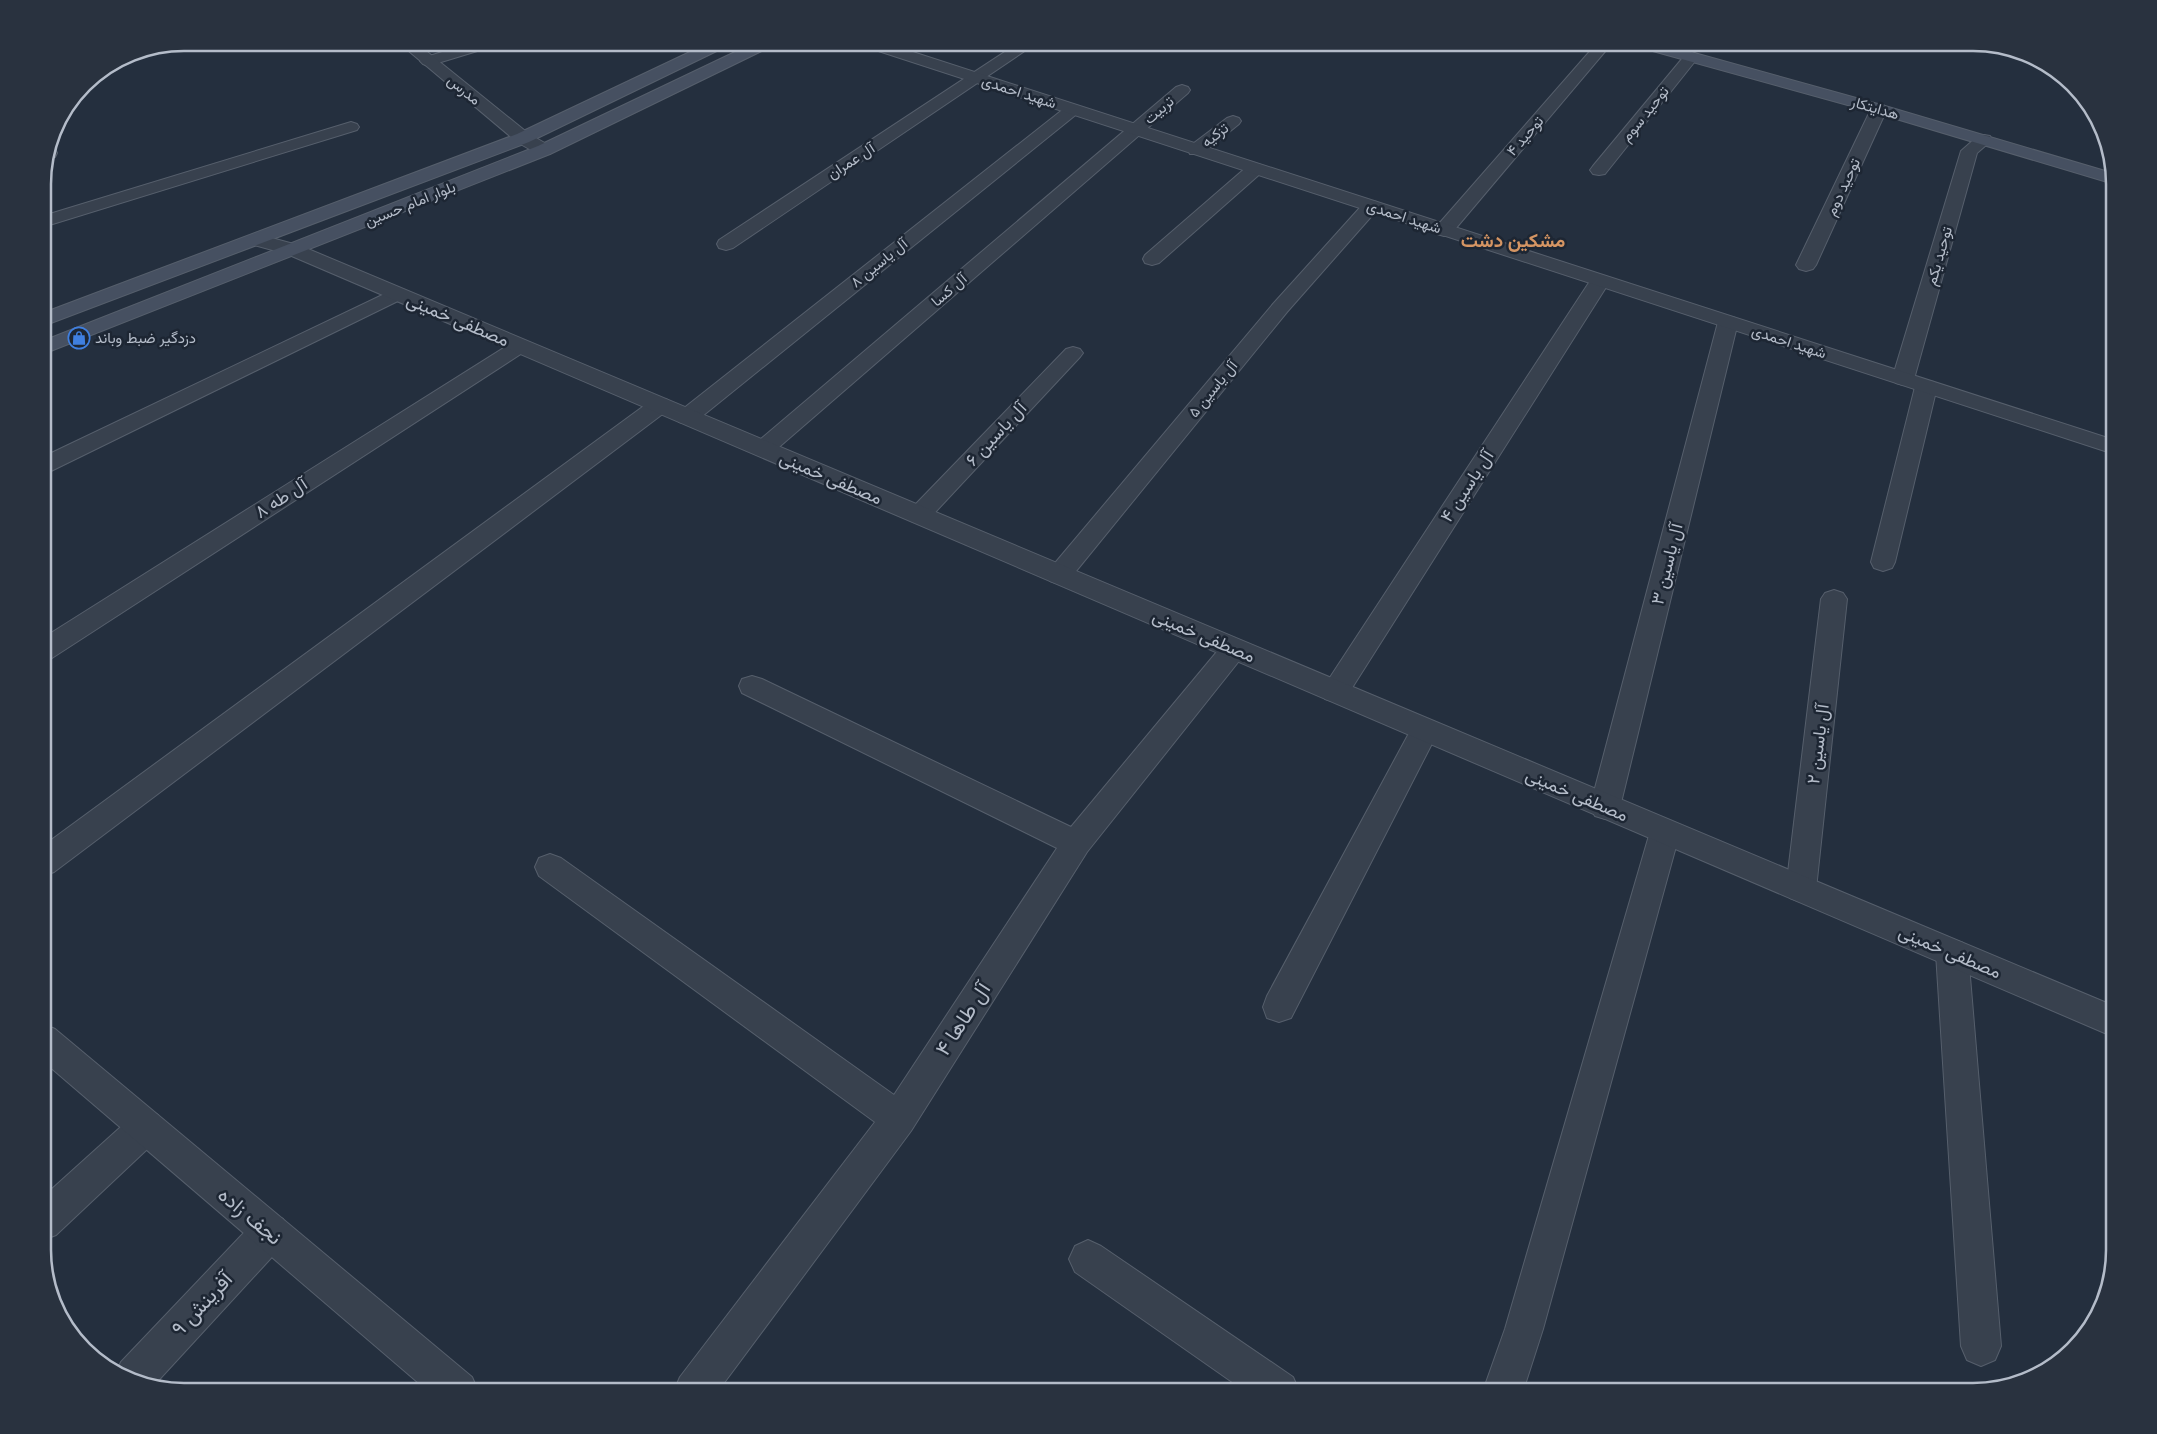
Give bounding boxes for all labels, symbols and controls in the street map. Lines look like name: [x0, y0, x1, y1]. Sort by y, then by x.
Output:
street label: مدرس: [443, 71, 484, 110]
street label: شهید احمدی: [979, 71, 1059, 114]
street label: توحید سوم: [1617, 82, 1674, 146]
street label: تربیت: [1140, 92, 1178, 128]
street label: هدایتکار: [1848, 92, 1901, 123]
street label: توحید ۴: [1503, 112, 1548, 160]
street label: تزکیه: [1198, 119, 1232, 151]
street label: آل عمران: [824, 138, 879, 183]
street label: توحید دوم: [1822, 155, 1865, 219]
street label: بلوار امام حسین: [362, 178, 458, 231]
street label: شهید احمدی: [1364, 196, 1444, 239]
street label: توحید یکم: [1922, 224, 1957, 288]
district label: مشکین دشت: [1461, 229, 1565, 252]
street label: آل یاسین ۸: [847, 234, 913, 292]
street label: آل کسا: [928, 269, 972, 310]
street label: مصطفی خمینی: [403, 289, 513, 351]
street label: شهید احمدی: [1749, 321, 1829, 364]
shop icon: دزدگیر ضبط وباند: [67, 326, 91, 350]
place label: دزدگیر ضبط وباند: [95, 329, 196, 347]
street label: آل یاسین ۵: [1185, 356, 1243, 422]
street label: آل یاسین ۶: [961, 396, 1033, 471]
street label: آل یاسین ۴: [1436, 444, 1499, 526]
street label: مصطفی خمینی: [776, 447, 886, 509]
street label: آل طه ۸: [251, 472, 313, 523]
street label: آل یاسین ۳: [1646, 519, 1688, 607]
street label: مصطفی خمینی: [1149, 605, 1259, 667]
street label: آل یاسین ۲: [1802, 701, 1834, 785]
street label: مصطفی خمینی: [1522, 764, 1632, 826]
street label: مصطفی خمینی: [1895, 921, 2005, 983]
street label: آل طاها ۴: [930, 976, 997, 1061]
street label: نجف زاده: [213, 1182, 287, 1250]
street label: آفرینش ۹: [166, 1265, 240, 1341]

